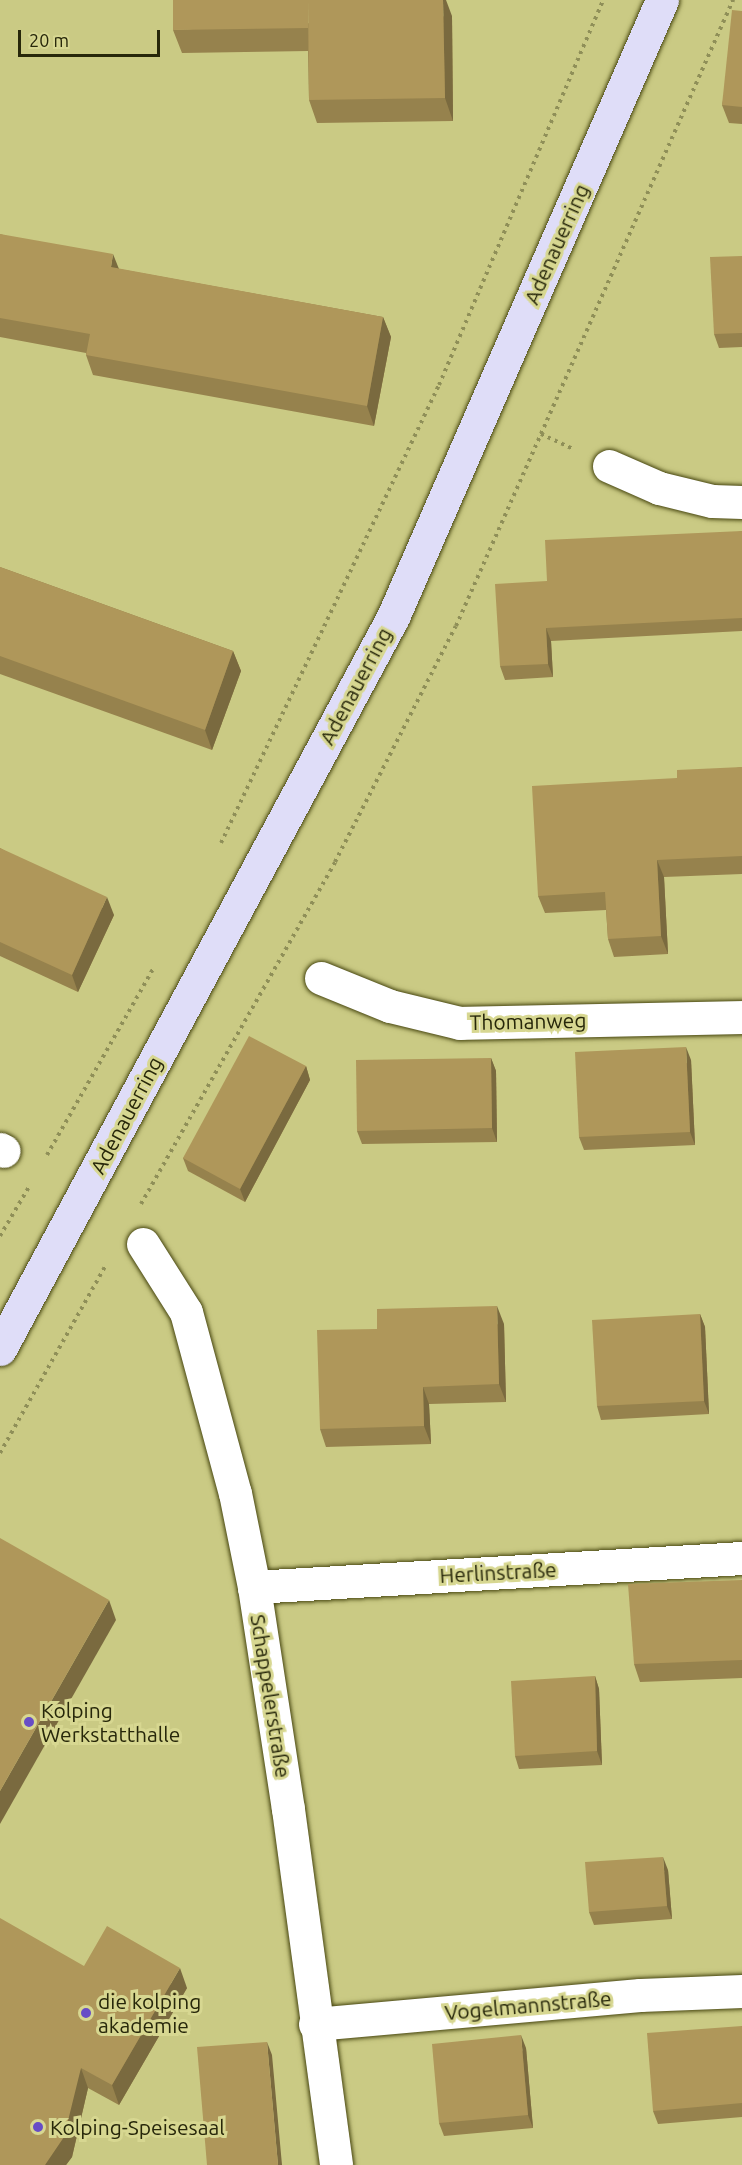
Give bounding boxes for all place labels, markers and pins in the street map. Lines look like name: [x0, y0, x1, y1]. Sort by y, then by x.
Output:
place label: Kolping Werkstatthalle: [41, 1697, 180, 1747]
marker: Kolping Werkstatthalle: [22, 1715, 36, 1729]
place label: die kolping akademie: [98, 1988, 201, 2038]
marker: die kolping akademie: [79, 2006, 93, 2020]
place label: Kolping-Speisesaal: [50, 2114, 225, 2140]
marker: Kolping-Speisesaal: [31, 2120, 45, 2134]

